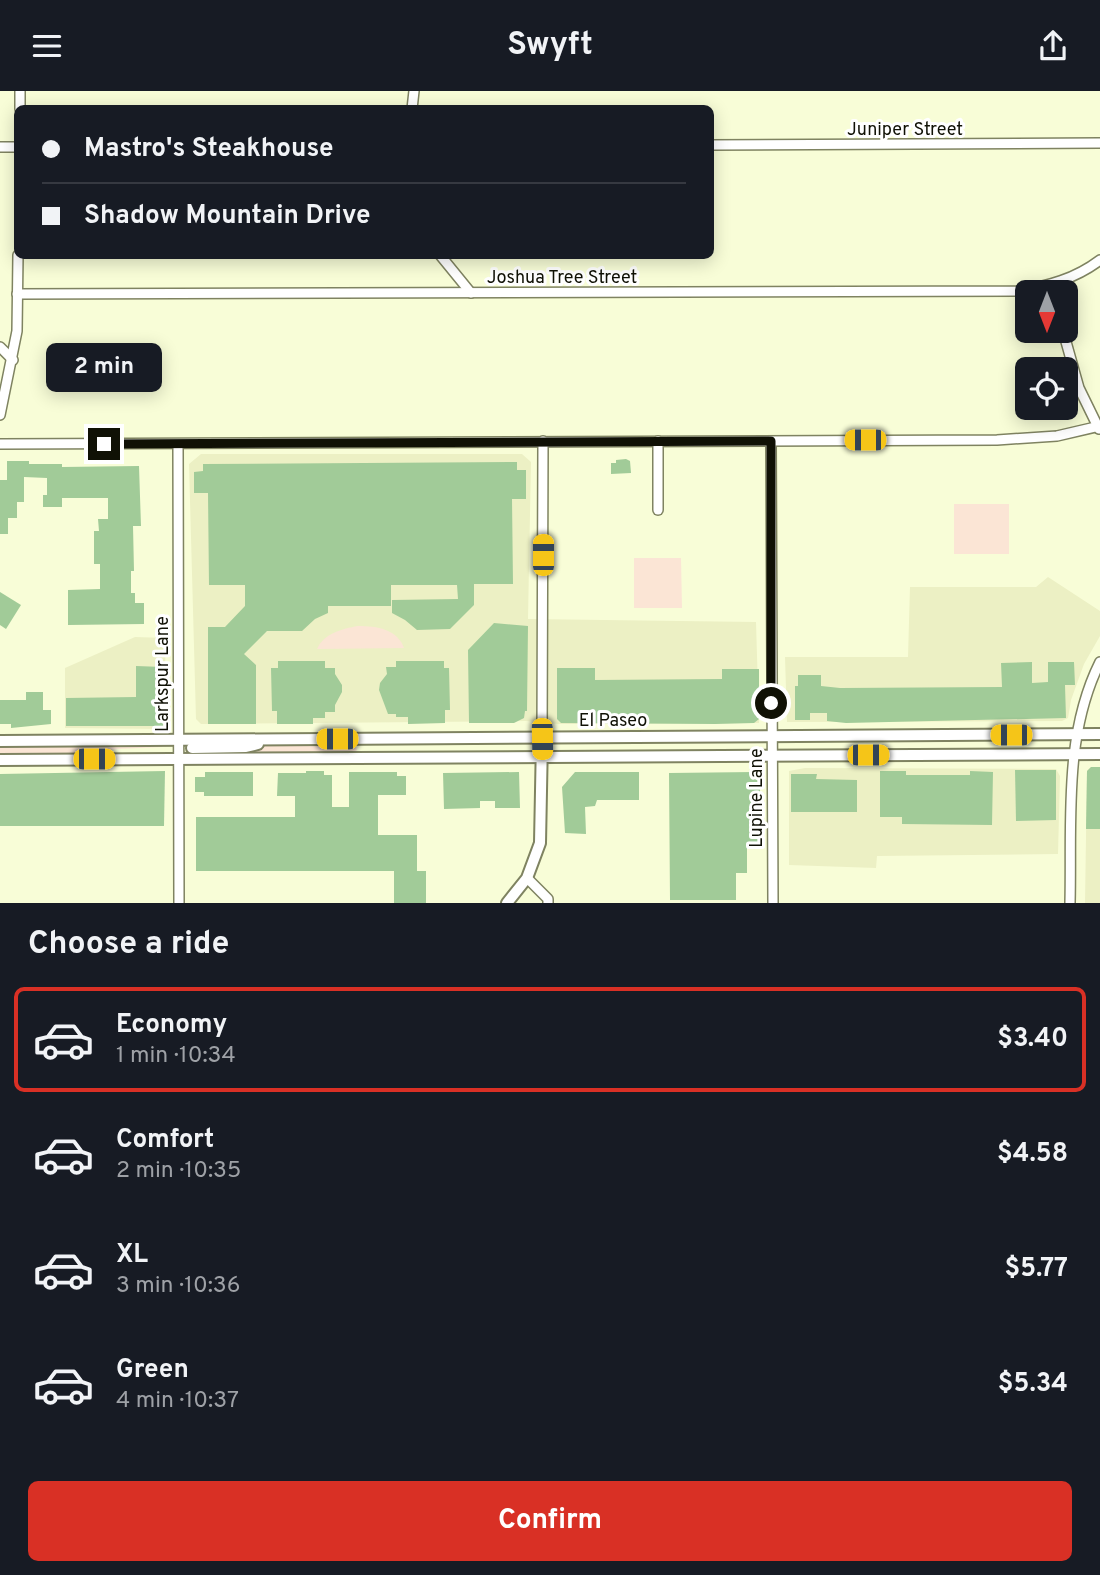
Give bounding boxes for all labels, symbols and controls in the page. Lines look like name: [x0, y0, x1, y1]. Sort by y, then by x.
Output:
text: Swyft: [507, 26, 593, 66]
icon: menu: [28, 27, 66, 65]
icon: share: [1034, 27, 1072, 65]
street label: Juniper Street: [847, 119, 963, 142]
text: Mastro's Steakhouse: [84, 133, 334, 166]
text: Shadow Mountain Drive: [84, 200, 371, 233]
street label: Joshua Tree Street: [487, 267, 637, 290]
north arrow: [1015, 280, 1078, 343]
map controls: [1015, 280, 1078, 420]
callout: 2 min: [46, 343, 162, 391]
text: 2 min: [74, 353, 134, 382]
button: locate: [1015, 357, 1078, 420]
route end: [88, 428, 120, 460]
car: [845, 430, 887, 451]
car: [533, 534, 554, 576]
street label: Larkspur Lane: [152, 616, 175, 732]
route start: [755, 687, 787, 719]
street label: El Paseo: [579, 710, 647, 733]
car: [532, 718, 553, 760]
car: [991, 725, 1033, 746]
car: [317, 729, 359, 750]
car: [848, 745, 890, 766]
street label: Lupine Lane: [746, 748, 769, 848]
car: [74, 749, 116, 770]
text: Choose a ride: [28, 925, 229, 965]
icon: car: [32, 1008, 95, 1071]
text: Economy: [116, 1009, 227, 1042]
text: $3.40: [997, 1023, 1068, 1056]
text: 1 min · 10:34: [116, 1042, 236, 1071]
icon: car: [32, 1123, 95, 1186]
text: Comfort: [116, 1124, 214, 1157]
text: $4.58: [997, 1138, 1068, 1171]
text: 2 min · 10:35: [116, 1157, 241, 1186]
icon: car: [32, 1238, 95, 1301]
text: XL: [116, 1239, 148, 1272]
text: $5.77: [1004, 1253, 1068, 1286]
text: 3 min · 10:36: [116, 1272, 240, 1301]
icon: car: [32, 1353, 95, 1416]
text: Green: [116, 1354, 189, 1387]
text: $5.34: [998, 1368, 1068, 1401]
text: 4 min · 10:37: [116, 1387, 239, 1416]
button: Confirm: [28, 1481, 1072, 1561]

